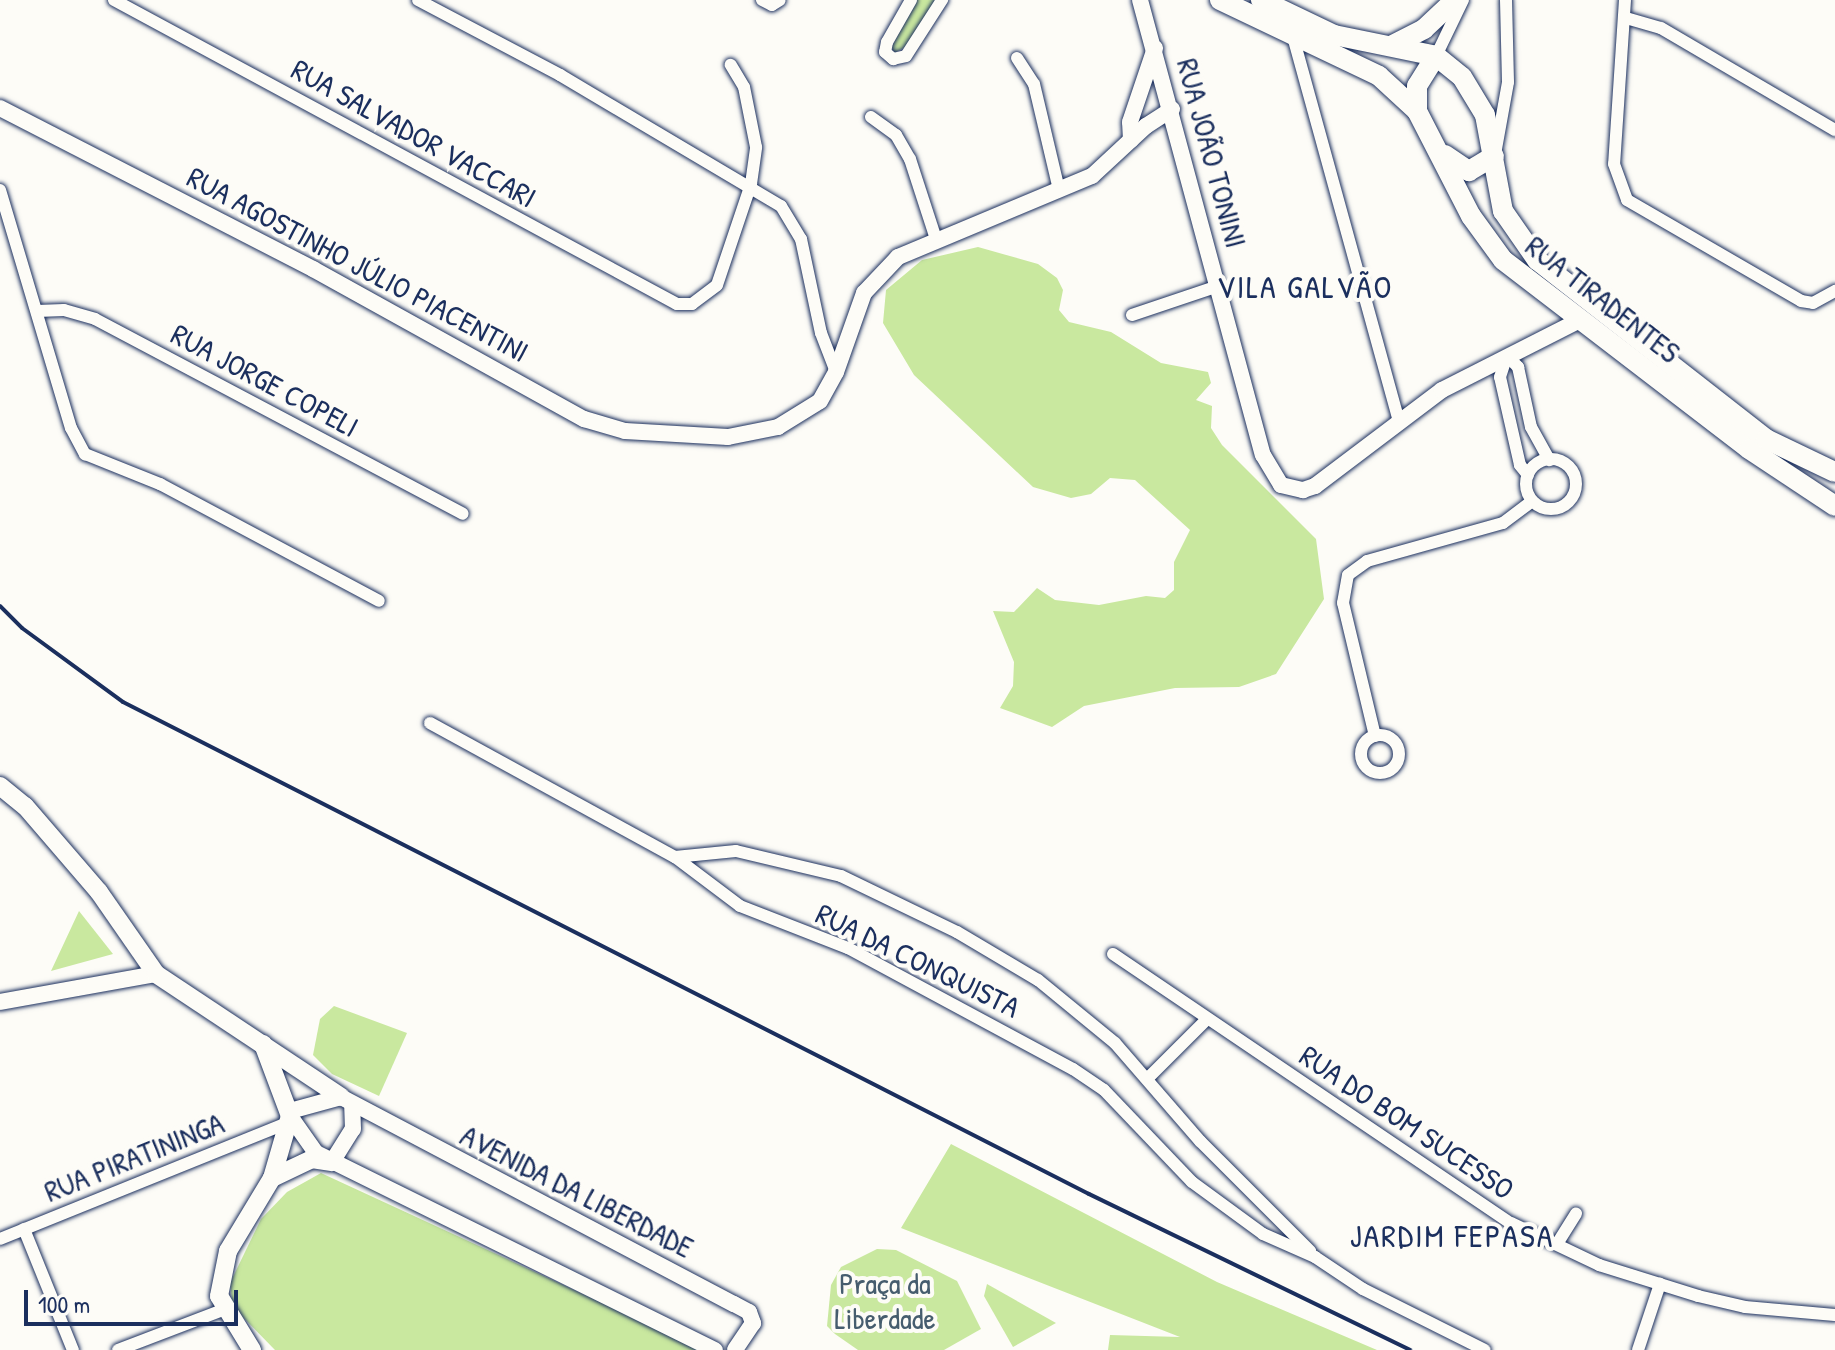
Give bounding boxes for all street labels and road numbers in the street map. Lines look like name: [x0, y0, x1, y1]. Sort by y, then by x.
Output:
street label: RUA SALVADOR VACCARI: [286, 51, 542, 215]
street label: RUA JOÃO TONINI: [1169, 54, 1255, 252]
street label: RUA AGOSTINHO JÚLIO PIACENTINI: [181, 159, 535, 369]
street label: RUA TIRADENTES: [1519, 228, 1687, 370]
street label: RUA JORGE COPELI: [165, 316, 365, 444]
street label: RUA DA CONQUISTA: [810, 895, 1026, 1025]
street label: RUA DO BOM SUCESSO: [1293, 1037, 1521, 1207]
street label: RUA PIRATININGA: [39, 1105, 229, 1209]
street label: AVENIDA DA LIBERDADE: [455, 1117, 699, 1265]

